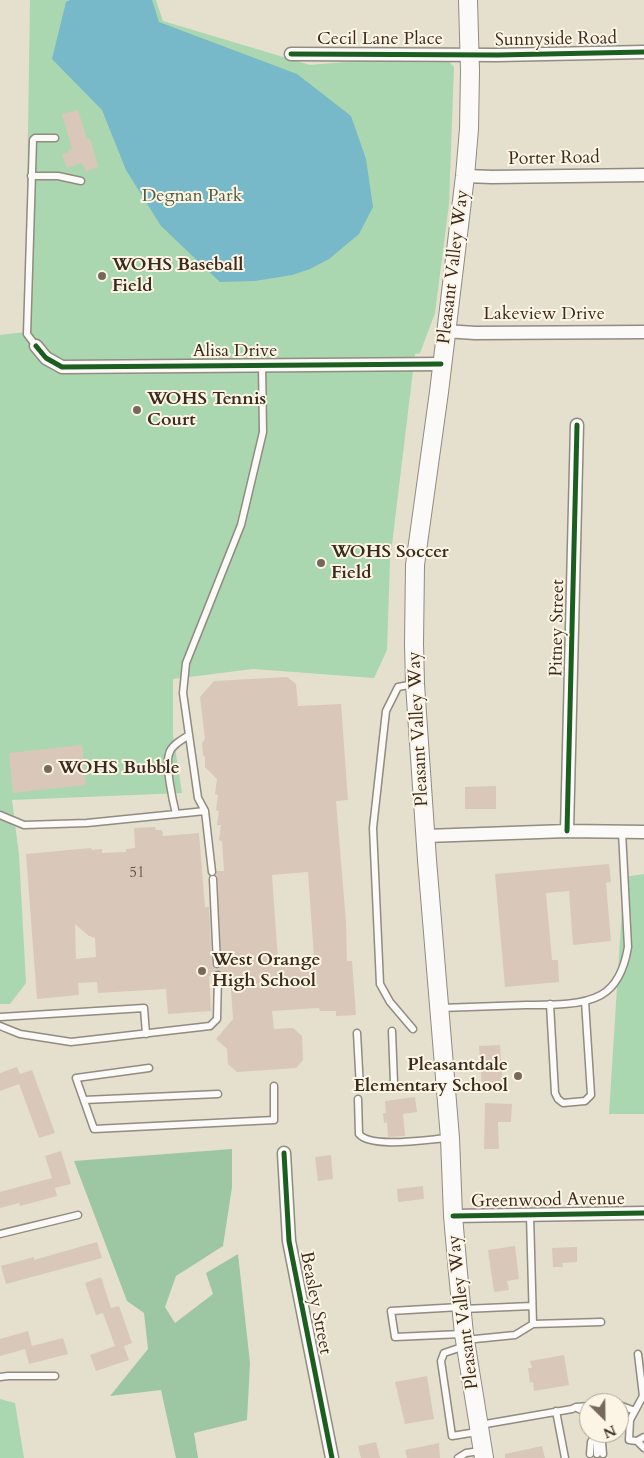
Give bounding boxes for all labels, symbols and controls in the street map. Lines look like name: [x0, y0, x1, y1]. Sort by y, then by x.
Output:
street label: Sunnyside Road: [495, 28, 617, 52]
street label: Cecil Lane Place: [317, 29, 443, 51]
street label: Porter Road: [508, 147, 600, 171]
park label: Degnan Park: [142, 186, 242, 208]
street label: Pleasant Valley Way: [434, 188, 474, 346]
place label: WOHS Baseball Field: [112, 255, 244, 298]
marker: WOHS Baseball Field: [96, 270, 108, 282]
street label: Lakeview Drive: [483, 304, 605, 326]
street label: Alisa Drive: [193, 341, 277, 363]
place label: WOHS Tennis Court: [147, 389, 266, 432]
marker: WOHS Tennis Court: [131, 404, 143, 416]
place label: WOHS Soccer Field: [331, 542, 449, 584]
marker: WOHS Soccer Field: [315, 557, 327, 569]
street label: Pitney Street: [546, 579, 570, 677]
street label: Pleasant Valley Way: [404, 651, 434, 807]
place label: WOHS Bubble: [58, 758, 180, 780]
marker: WOHS Bubble: [42, 763, 54, 775]
house number: 51: [129, 865, 145, 883]
place label: West Orange High School: [212, 950, 320, 992]
marker: West Orange High School: [196, 965, 208, 977]
place label: Pleasantdale Elementary School: [354, 1055, 508, 1098]
marker: Pleasantdale Elementary School: [512, 1070, 524, 1082]
street label: Greenwood Avenue: [471, 1189, 625, 1213]
street label: Pleasant Valley Way: [444, 1233, 484, 1391]
street label: Beasley Street: [294, 1250, 336, 1356]
north arrow: [579, 1393, 629, 1443]
text: N: [600, 1420, 619, 1442]

